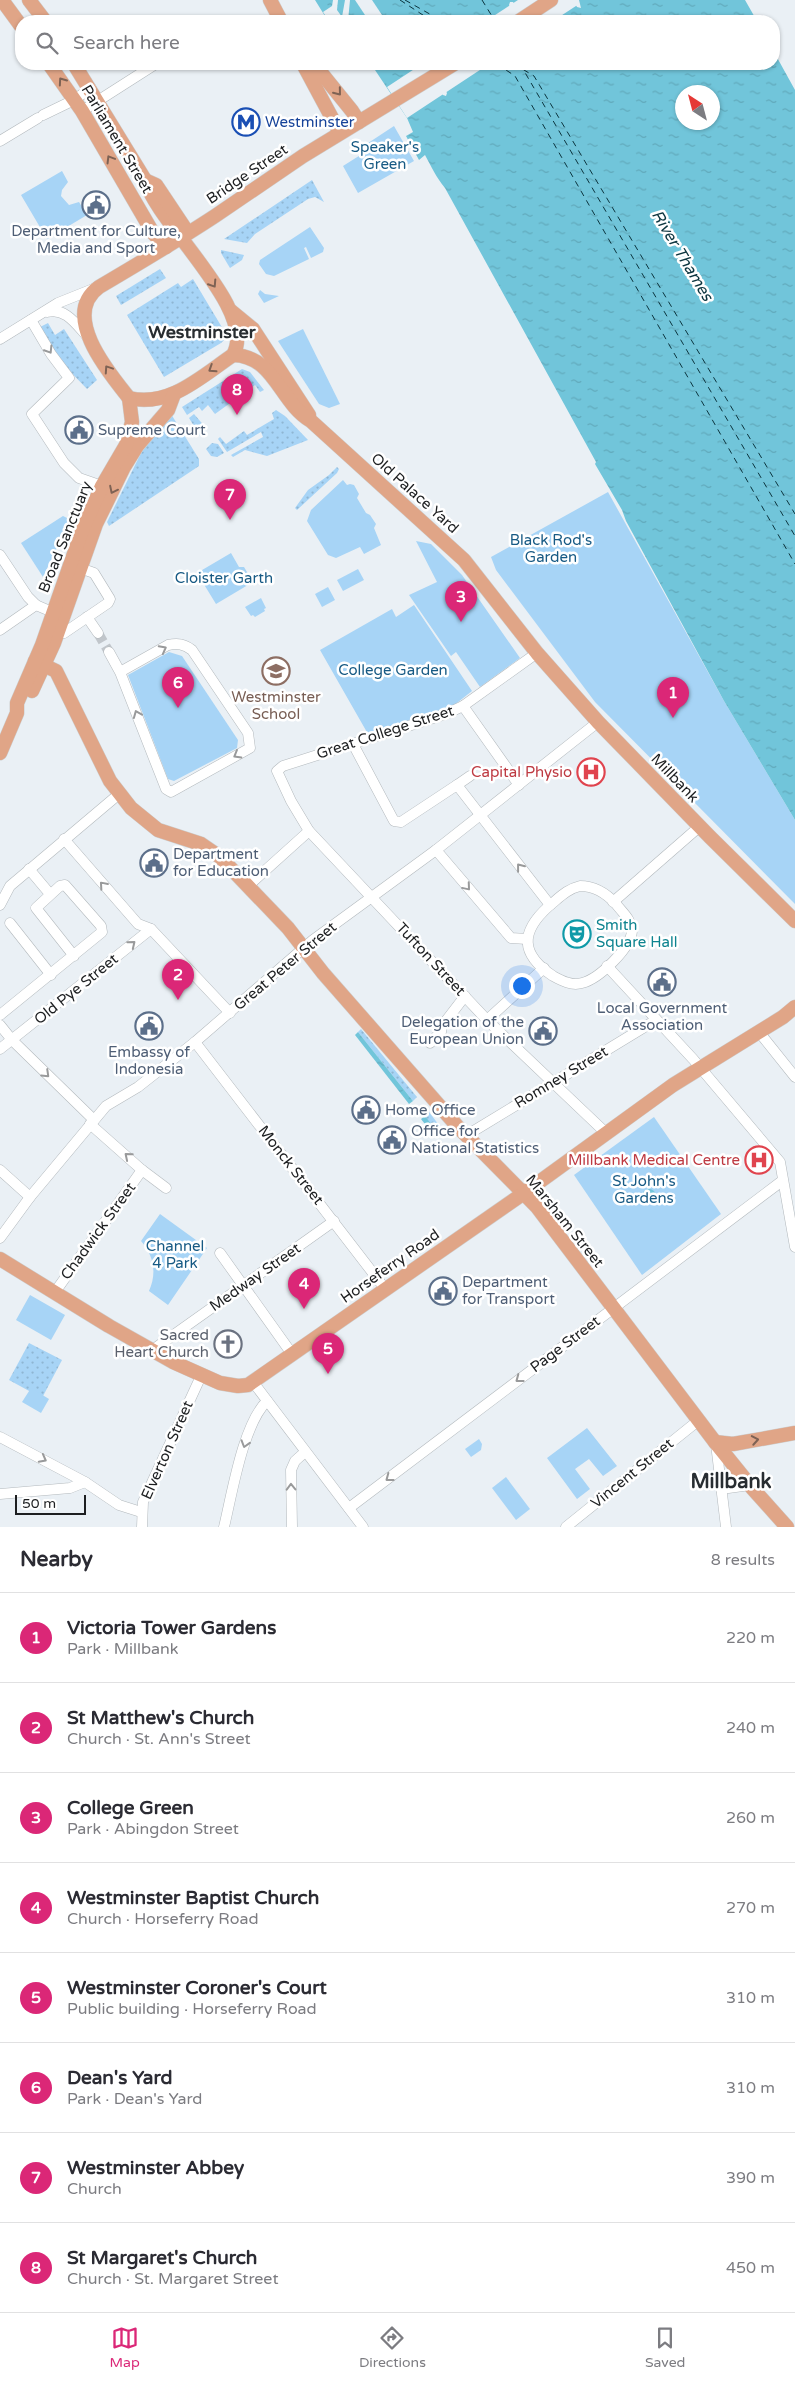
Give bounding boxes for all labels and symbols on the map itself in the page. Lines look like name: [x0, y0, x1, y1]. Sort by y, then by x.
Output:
one-way arrow: [59, 78, 68, 87]
street label: Parliament Street: [77, 81, 157, 197]
north arrow: [675, 85, 720, 130]
one-way arrow: [332, 87, 341, 96]
metro station icon: Westminster: [231, 107, 261, 137]
place label: Westminster: [265, 113, 355, 131]
park label: Speaker's Green: [351, 138, 419, 173]
street label: Bridge Street: [203, 140, 291, 208]
one-way arrow: [107, 156, 117, 165]
public building icon: Department for Culture, Media and Sport: [81, 190, 111, 220]
water label: River Thames: [647, 206, 718, 306]
place label: Department for Culture, Media and Sport: [11, 222, 181, 257]
one-way arrow: [207, 278, 217, 287]
district label: Westminster: [148, 321, 257, 343]
one-way arrow: [42, 345, 52, 354]
one-way arrow: [208, 363, 218, 372]
one-way arrow: [105, 365, 114, 374]
pin: 8: [221, 374, 253, 415]
public building icon: Supreme Court: [64, 415, 94, 445]
place label: Supreme Court: [98, 421, 206, 439]
street label: Old Palace Yard: [368, 449, 462, 537]
street label: Broad Sanctuary: [34, 479, 96, 595]
pin: 7: [214, 479, 246, 520]
one-way arrow: [109, 485, 119, 494]
park label: Black Rod's Garden: [510, 531, 592, 566]
park label: Cloister Garth: [175, 569, 273, 587]
pin: 3: [445, 581, 477, 622]
one-way arrow: [157, 645, 166, 655]
school or university icon: Westminster School: [261, 656, 291, 686]
park label: College Garden: [338, 661, 448, 679]
pin: 6: [162, 667, 194, 708]
pin: 1: [657, 677, 689, 718]
place label: Westminster School: [231, 688, 321, 723]
street label: Great College Street: [314, 701, 456, 763]
one-way arrow: [132, 710, 143, 719]
one-way arrow: [233, 749, 242, 759]
street label: Millbank: [647, 750, 703, 806]
hospital icon: Capital Physio: [576, 757, 606, 787]
place label: Capital Physio: [471, 763, 572, 781]
place label: Department for Education: [173, 845, 269, 880]
public building icon: Department for Education: [139, 848, 169, 878]
one-way arrow: [518, 864, 526, 873]
one-way arrow: [100, 881, 109, 890]
one-way arrow: [462, 881, 470, 890]
place label: Smith Square Hall: [596, 916, 677, 951]
street label: Great Peter Street: [230, 918, 340, 1014]
street label: Tufton Street: [392, 919, 470, 1000]
theatre icon: Smith Square Hall: [562, 919, 592, 949]
one-way arrow: [126, 942, 135, 950]
street label: Old Pye Street: [31, 950, 122, 1028]
pin: 2: [162, 959, 194, 1000]
public building icon: Local Government Association: [647, 967, 677, 997]
your location: [509, 973, 535, 999]
place label: Local Government Association: [597, 999, 727, 1034]
public building icon: Embassy of Indonesia: [134, 1011, 164, 1041]
place label: Delegation of the European Union: [401, 1013, 524, 1048]
public building icon: Delegation of the European Union: [528, 1016, 558, 1046]
street label: Romney Street: [511, 1042, 611, 1112]
place label: Embassy of Indonesia: [108, 1043, 190, 1078]
one-way arrow: [41, 1068, 50, 1077]
public building icon: Home Office: [351, 1095, 381, 1125]
place label: Home Office: [385, 1101, 475, 1119]
street label: Monck Street: [255, 1122, 328, 1208]
place label: Office for National Statistics: [411, 1122, 539, 1157]
public building icon: Office for National Statistics: [377, 1125, 407, 1155]
hospital icon: Millbank Medical Centre: [744, 1145, 774, 1175]
place label: Millbank Medical Centre: [568, 1151, 740, 1169]
one-way arrow: [125, 1153, 134, 1161]
street label: Marsham Street: [522, 1171, 608, 1271]
park label: St John's Gardens: [612, 1172, 676, 1207]
street label: Chadwick Street: [57, 1179, 140, 1283]
street label: Horseferry Road: [337, 1225, 443, 1307]
park label: Channel 4 Park: [146, 1237, 204, 1272]
street label: Medway Street: [206, 1239, 304, 1315]
pin: 4: [288, 1268, 320, 1309]
place label: Department for Transport: [462, 1273, 555, 1308]
public building icon: Department for Transport: [428, 1276, 458, 1306]
street label: Page Street: [526, 1312, 604, 1376]
place label: Sacred Heart Church: [114, 1326, 209, 1361]
church icon: Sacred Heart Church: [213, 1329, 243, 1359]
pin: 5: [312, 1333, 344, 1374]
one-way arrow: [515, 1373, 525, 1382]
street label: Elverton Street: [137, 1398, 197, 1502]
street label: Vincent Street: [587, 1434, 677, 1512]
one-way arrow: [751, 1435, 760, 1445]
one-way arrow: [241, 1440, 251, 1448]
one-way arrow: [38, 1453, 47, 1463]
district label: Millbank: [691, 1470, 772, 1494]
one-way arrow: [386, 1472, 395, 1480]
one-way arrow: [286, 1482, 296, 1490]
scale bar: [15, 1492, 86, 1515]

